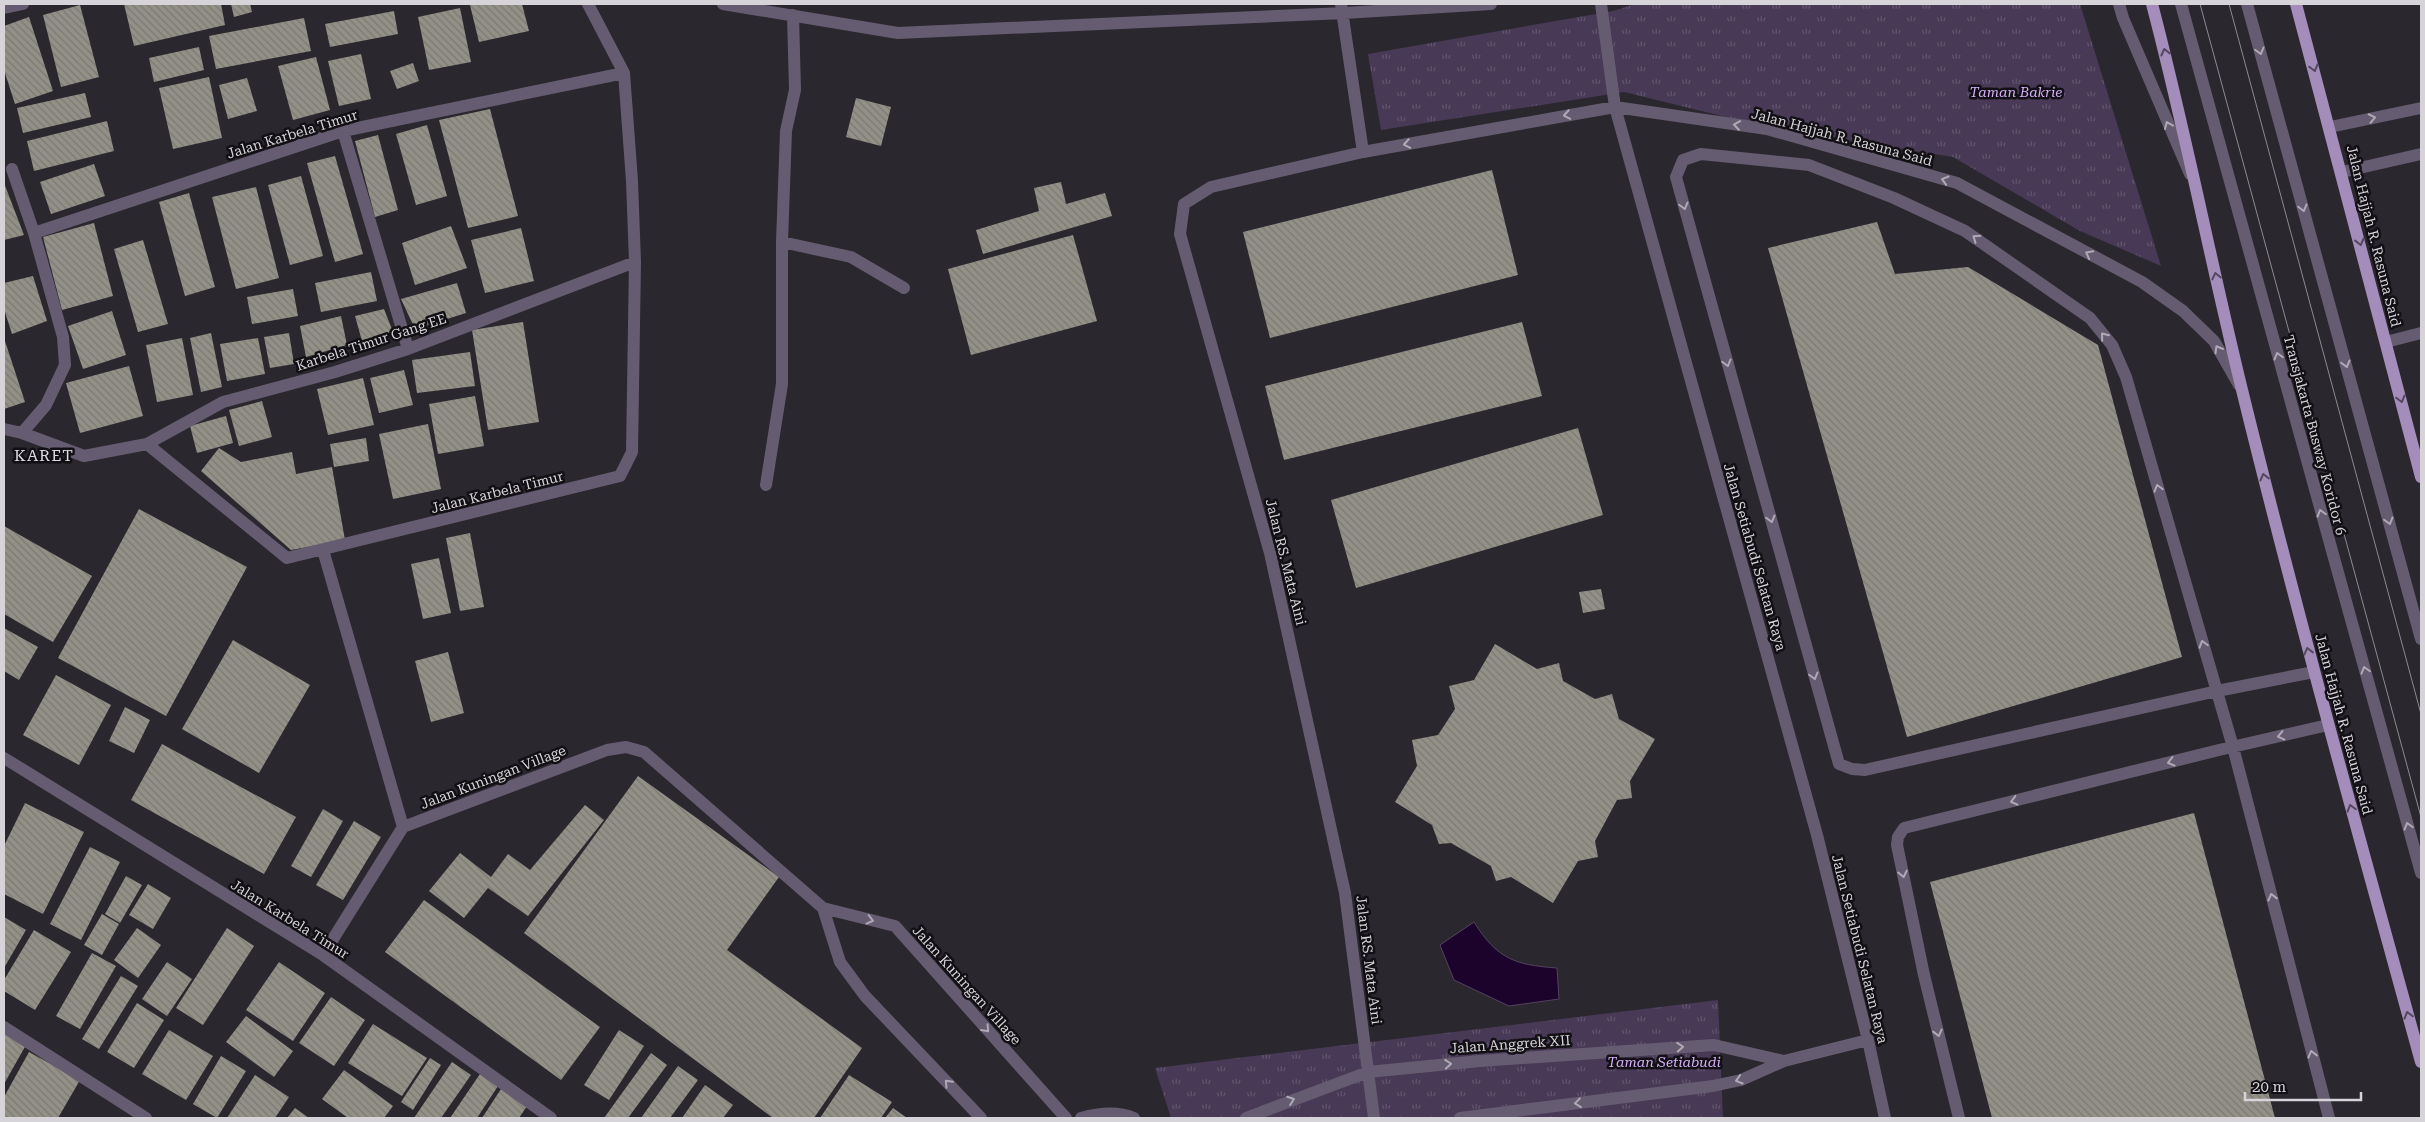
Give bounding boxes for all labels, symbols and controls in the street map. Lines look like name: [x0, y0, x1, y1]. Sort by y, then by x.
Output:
one-way arrow: [2255, 46, 2265, 54]
one-way arrow: [2160, 48, 2171, 57]
one-way arrow: [2308, 63, 2319, 72]
park label: Taman Bakrie: [1970, 84, 2062, 100]
street label: Jalan Hajjah R. Rasuna Said: [1750, 105, 1934, 169]
street label: Jalan Karbela Timur: [225, 106, 360, 162]
one-way arrow: [1562, 110, 1571, 120]
one-way arrow: [2367, 113, 2376, 124]
one-way arrow: [1733, 120, 1742, 130]
one-way arrow: [2164, 121, 2175, 130]
one-way arrow: [1402, 138, 1411, 148]
street label: Jalan Hajjah R. Rasuna Said: [2344, 143, 2404, 329]
one-way arrow: [1940, 175, 1949, 186]
one-way arrow: [1678, 202, 1689, 211]
one-way arrow: [2297, 203, 2308, 212]
one-way arrow: [1972, 235, 1982, 244]
one-way arrow: [2354, 237, 2365, 246]
one-way arrow: [2085, 250, 2094, 260]
one-way arrow: [2211, 272, 2222, 280]
street label: Karbela Timur Gang EE: [294, 310, 448, 374]
one-way arrow: [2102, 333, 2110, 342]
street label: Transjakarta Busway Koridor 6: [2281, 333, 2349, 537]
one-way arrow: [2215, 346, 2225, 355]
one-way arrow: [2273, 353, 2283, 361]
one-way arrow: [1722, 358, 1732, 366]
one-way arrow: [2340, 360, 2351, 369]
one-way arrow: [2395, 394, 2405, 403]
district label: KARET: [14, 446, 74, 465]
street label: Jalan Setiabudi Selatan Raya: [1721, 461, 1790, 653]
street label: Jalan Karbela Timur: [429, 468, 565, 516]
one-way arrow: [2259, 472, 2270, 481]
one-way arrow: [2154, 485, 2164, 493]
street label: Jalan RS. Mata Aini: [1263, 497, 1310, 627]
one-way arrow: [2316, 509, 2327, 517]
one-way arrow: [1765, 515, 1775, 523]
one-way arrow: [2383, 517, 2394, 525]
street label: Jalan Hajjah R. Rasuna Said: [2312, 632, 2376, 816]
one-way arrow: [2199, 641, 2209, 649]
one-way arrow: [2303, 647, 2314, 656]
one-way arrow: [2360, 666, 2370, 674]
one-way arrow: [1809, 671, 1819, 679]
one-way arrow: [2276, 730, 2285, 741]
street label: Jalan Kuningan Village: [418, 742, 568, 812]
one-way arrow: [2167, 756, 2176, 767]
one-way arrow: [2009, 795, 2018, 806]
one-way arrow: [2346, 805, 2356, 813]
one-way arrow: [2404, 822, 2414, 831]
street label: Jalan Setiabudi Selatan Raya: [1829, 853, 1891, 1046]
one-way arrow: [1897, 870, 1908, 879]
street label: Jalan Karbela Timur: [228, 876, 352, 962]
one-way arrow: [2267, 892, 2278, 901]
street label: Jalan RS. Mata Aini: [1353, 895, 1385, 1026]
one-way arrow: [865, 914, 874, 925]
street label: Jalan Kuningan Village: [909, 922, 1025, 1048]
one-way arrow: [2404, 1012, 2414, 1020]
one-way arrow: [980, 1023, 989, 1032]
one-way arrow: [1932, 1029, 1943, 1038]
street label: Jalan Anggrek XII: [1449, 1032, 1571, 1056]
one-way arrow: [1676, 1042, 1684, 1053]
one-way arrow: [2307, 1050, 2318, 1059]
park label: Taman Setiabudi: [1607, 1054, 1721, 1070]
one-way arrow: [1444, 1059, 1452, 1070]
scale bar: [2245, 1070, 2361, 1102]
one-way arrow: [1735, 1074, 1744, 1084]
text: 20 m: [2252, 1078, 2287, 1096]
one-way arrow: [945, 1079, 954, 1088]
one-way arrow: [1286, 1096, 1294, 1106]
one-way arrow: [1574, 1097, 1582, 1108]

